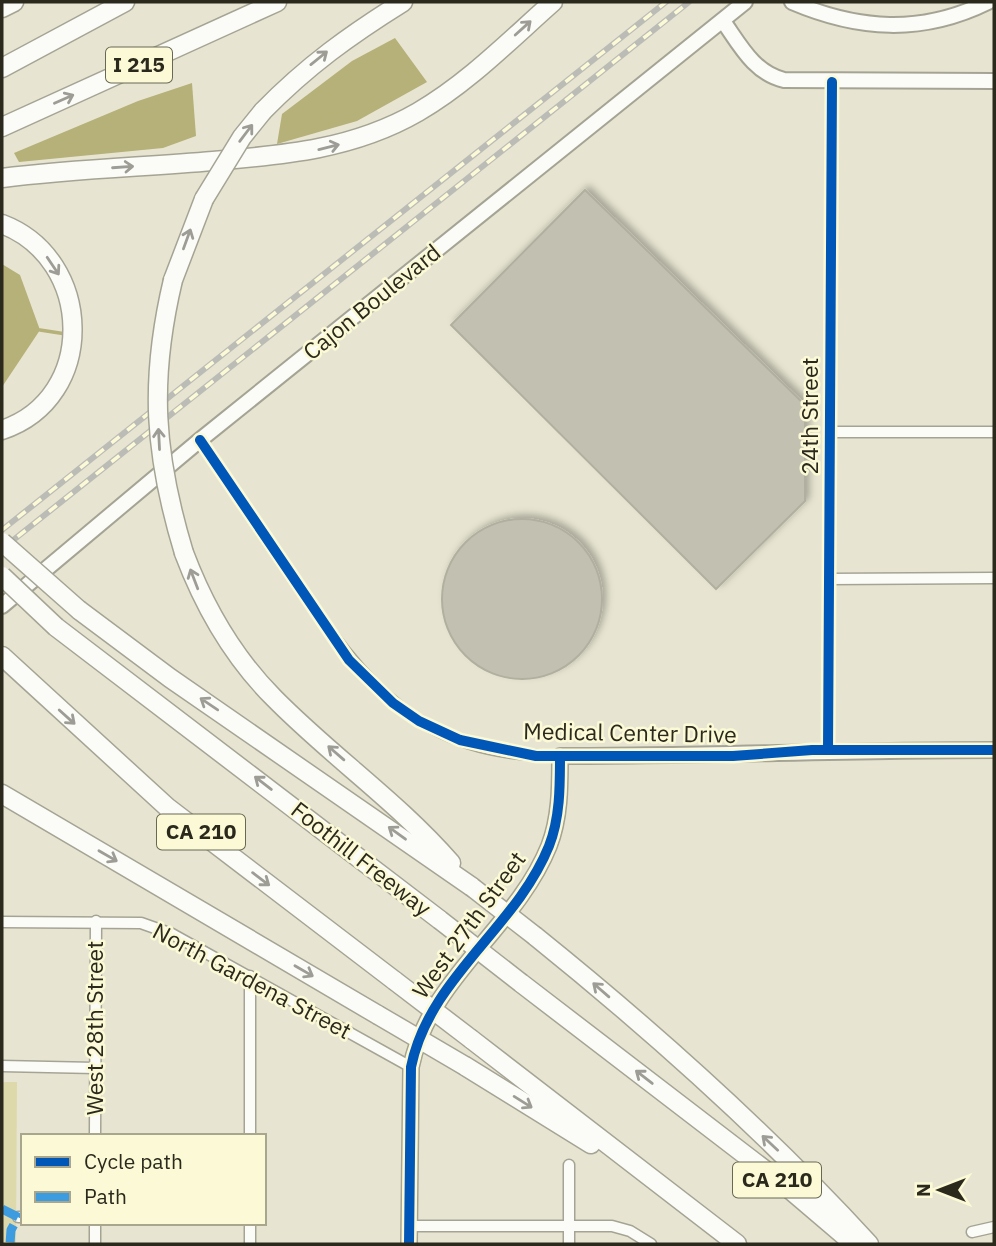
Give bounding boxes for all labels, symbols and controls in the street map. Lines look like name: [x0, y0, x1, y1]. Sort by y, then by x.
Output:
one-way arrow: [514, 20, 531, 37]
road number: I 215: [106, 48, 172, 82]
one-way arrow: [309, 51, 327, 66]
one-way arrow: [53, 92, 74, 105]
one-way arrow: [238, 124, 253, 143]
one-way arrow: [317, 140, 340, 153]
one-way arrow: [111, 161, 134, 174]
one-way arrow: [182, 228, 194, 250]
street label: Cajon Boulevard: [296, 237, 446, 366]
one-way arrow: [46, 256, 61, 275]
street label: 24th Street: [794, 357, 824, 475]
one-way arrow: [152, 428, 165, 451]
one-way arrow: [187, 568, 200, 590]
one-way arrow: [200, 697, 219, 712]
one-way arrow: [58, 709, 76, 725]
street label: Medical Center Drive: [523, 715, 737, 749]
one-way arrow: [328, 745, 346, 761]
one-way arrow: [255, 776, 273, 791]
street label: Foothill Freeway: [286, 794, 438, 923]
road number: CA 210: [157, 814, 245, 850]
one-way arrow: [388, 825, 407, 840]
street label: West 27th Street: [405, 845, 532, 1004]
one-way arrow: [98, 850, 118, 864]
one-way arrow: [251, 871, 270, 886]
street label: North Gardena Street: [148, 915, 357, 1045]
street label: West 28th Street: [79, 941, 109, 1115]
one-way arrow: [294, 965, 314, 979]
one-way arrow: [593, 982, 611, 998]
one-way arrow: [635, 1070, 653, 1085]
one-way arrow: [513, 1094, 532, 1109]
legend: [21, 1134, 266, 1225]
one-way arrow: [762, 1134, 779, 1151]
text: Cycle path: [84, 1147, 183, 1175]
north arrow: [905, 1155, 975, 1225]
road number: CA 210: [733, 1162, 821, 1198]
text: Path: [84, 1182, 127, 1210]
text: N: [911, 1183, 935, 1197]

